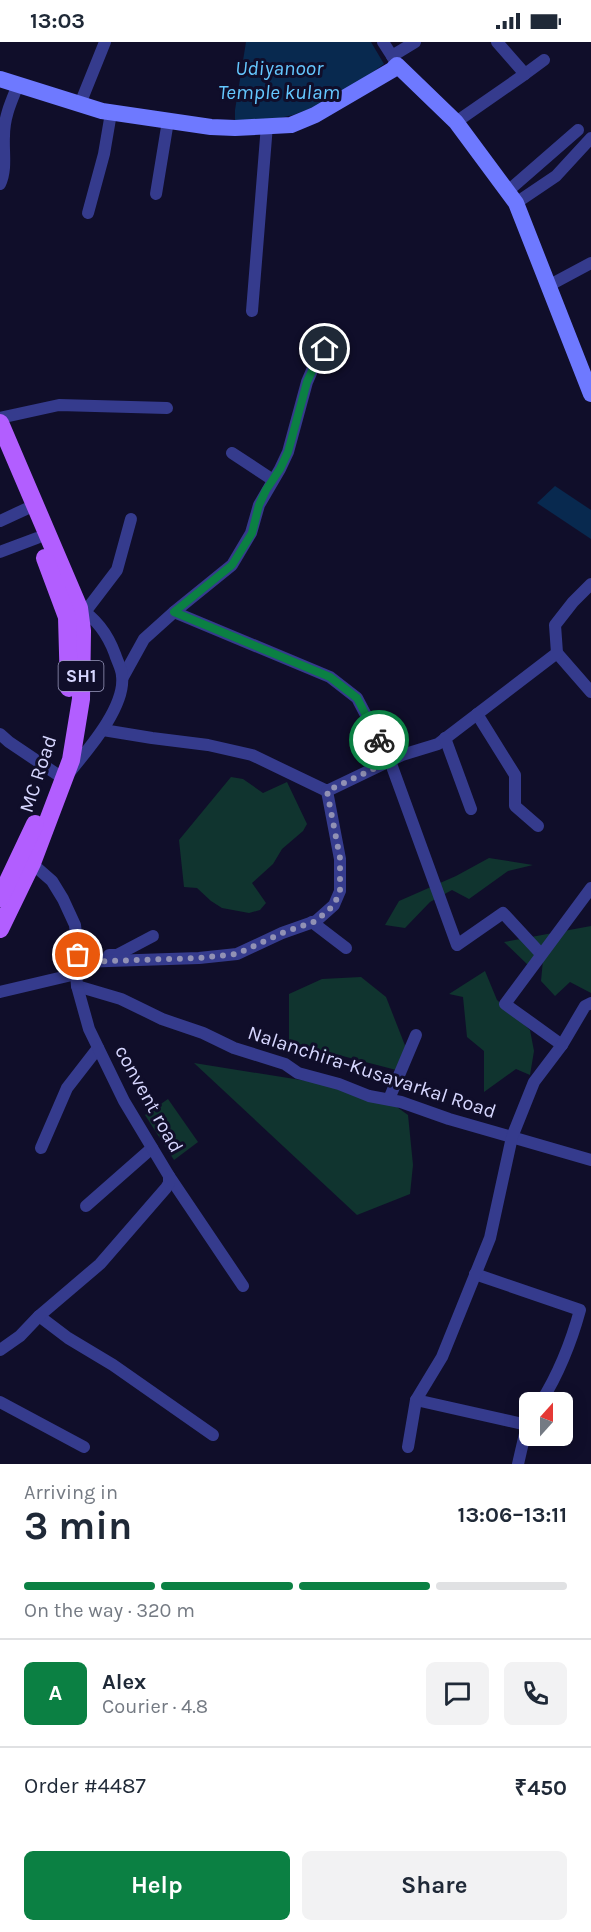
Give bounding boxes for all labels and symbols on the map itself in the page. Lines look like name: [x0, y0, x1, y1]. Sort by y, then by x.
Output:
water label: Udiyanoor Temple kulam: [218, 56, 340, 104]
pin: [299, 323, 350, 374]
road number: SH1: [58, 661, 104, 691]
courier: [349, 710, 409, 770]
street label: MC Road: [15, 732, 61, 816]
pin: [52, 929, 103, 980]
street label: Nalanchira-Kusavarkal Road: [245, 1021, 499, 1123]
street label: convent road: [110, 1041, 188, 1157]
north arrow: [519, 1392, 573, 1446]

